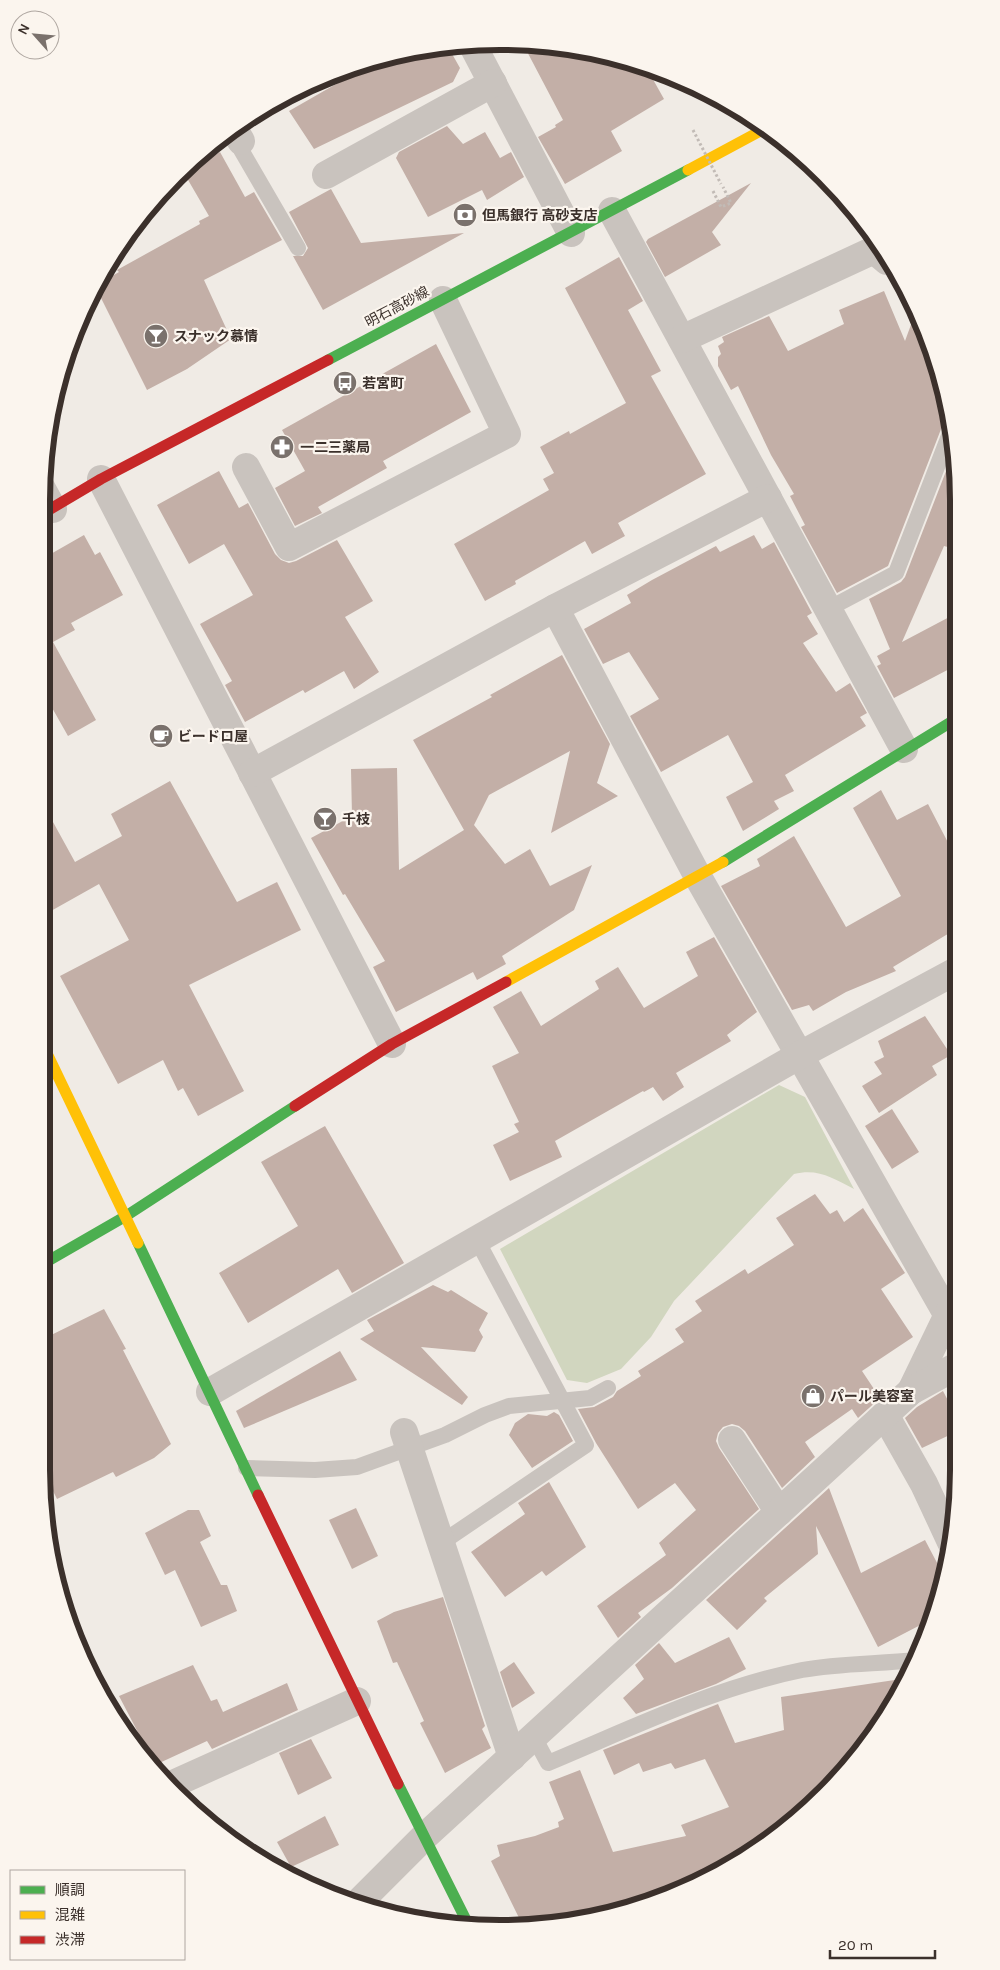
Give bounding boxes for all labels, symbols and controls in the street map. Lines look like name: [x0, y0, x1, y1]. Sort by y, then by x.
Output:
north arrow: [10, 10, 60, 60]
text: N: [14, 21, 34, 38]
bank icon: 但馬銀行 高砂支店: [452, 202, 478, 228]
place label: 但馬銀行 高砂支店: [482, 207, 598, 224]
street label: 明石高砂線: [362, 283, 432, 331]
bar icon: スナック慕情: [143, 323, 169, 349]
place label: スナック慕情: [174, 328, 258, 345]
bus stop icon: 若宮町: [332, 370, 358, 396]
place label: 若宮町: [362, 375, 404, 392]
pharmacy icon: 一二三薬局: [269, 434, 295, 460]
place label: 一二三薬局: [300, 439, 370, 456]
cafe icon: ビードロ屋: [148, 723, 174, 749]
place label: ビードロ屋: [178, 728, 248, 745]
bar icon: 千枝: [312, 806, 338, 832]
place label: 千枝: [342, 811, 370, 828]
shop icon: パール美容室: [800, 1383, 826, 1409]
place label: パール美容室: [830, 1388, 914, 1405]
legend: [10, 1870, 185, 1960]
text: 順調: [55, 1881, 85, 1899]
text: 混雑: [55, 1906, 85, 1924]
scale bar: [830, 1928, 935, 1960]
text: 渋滞: [55, 1931, 85, 1949]
text: 20 m: [838, 1936, 873, 1954]

